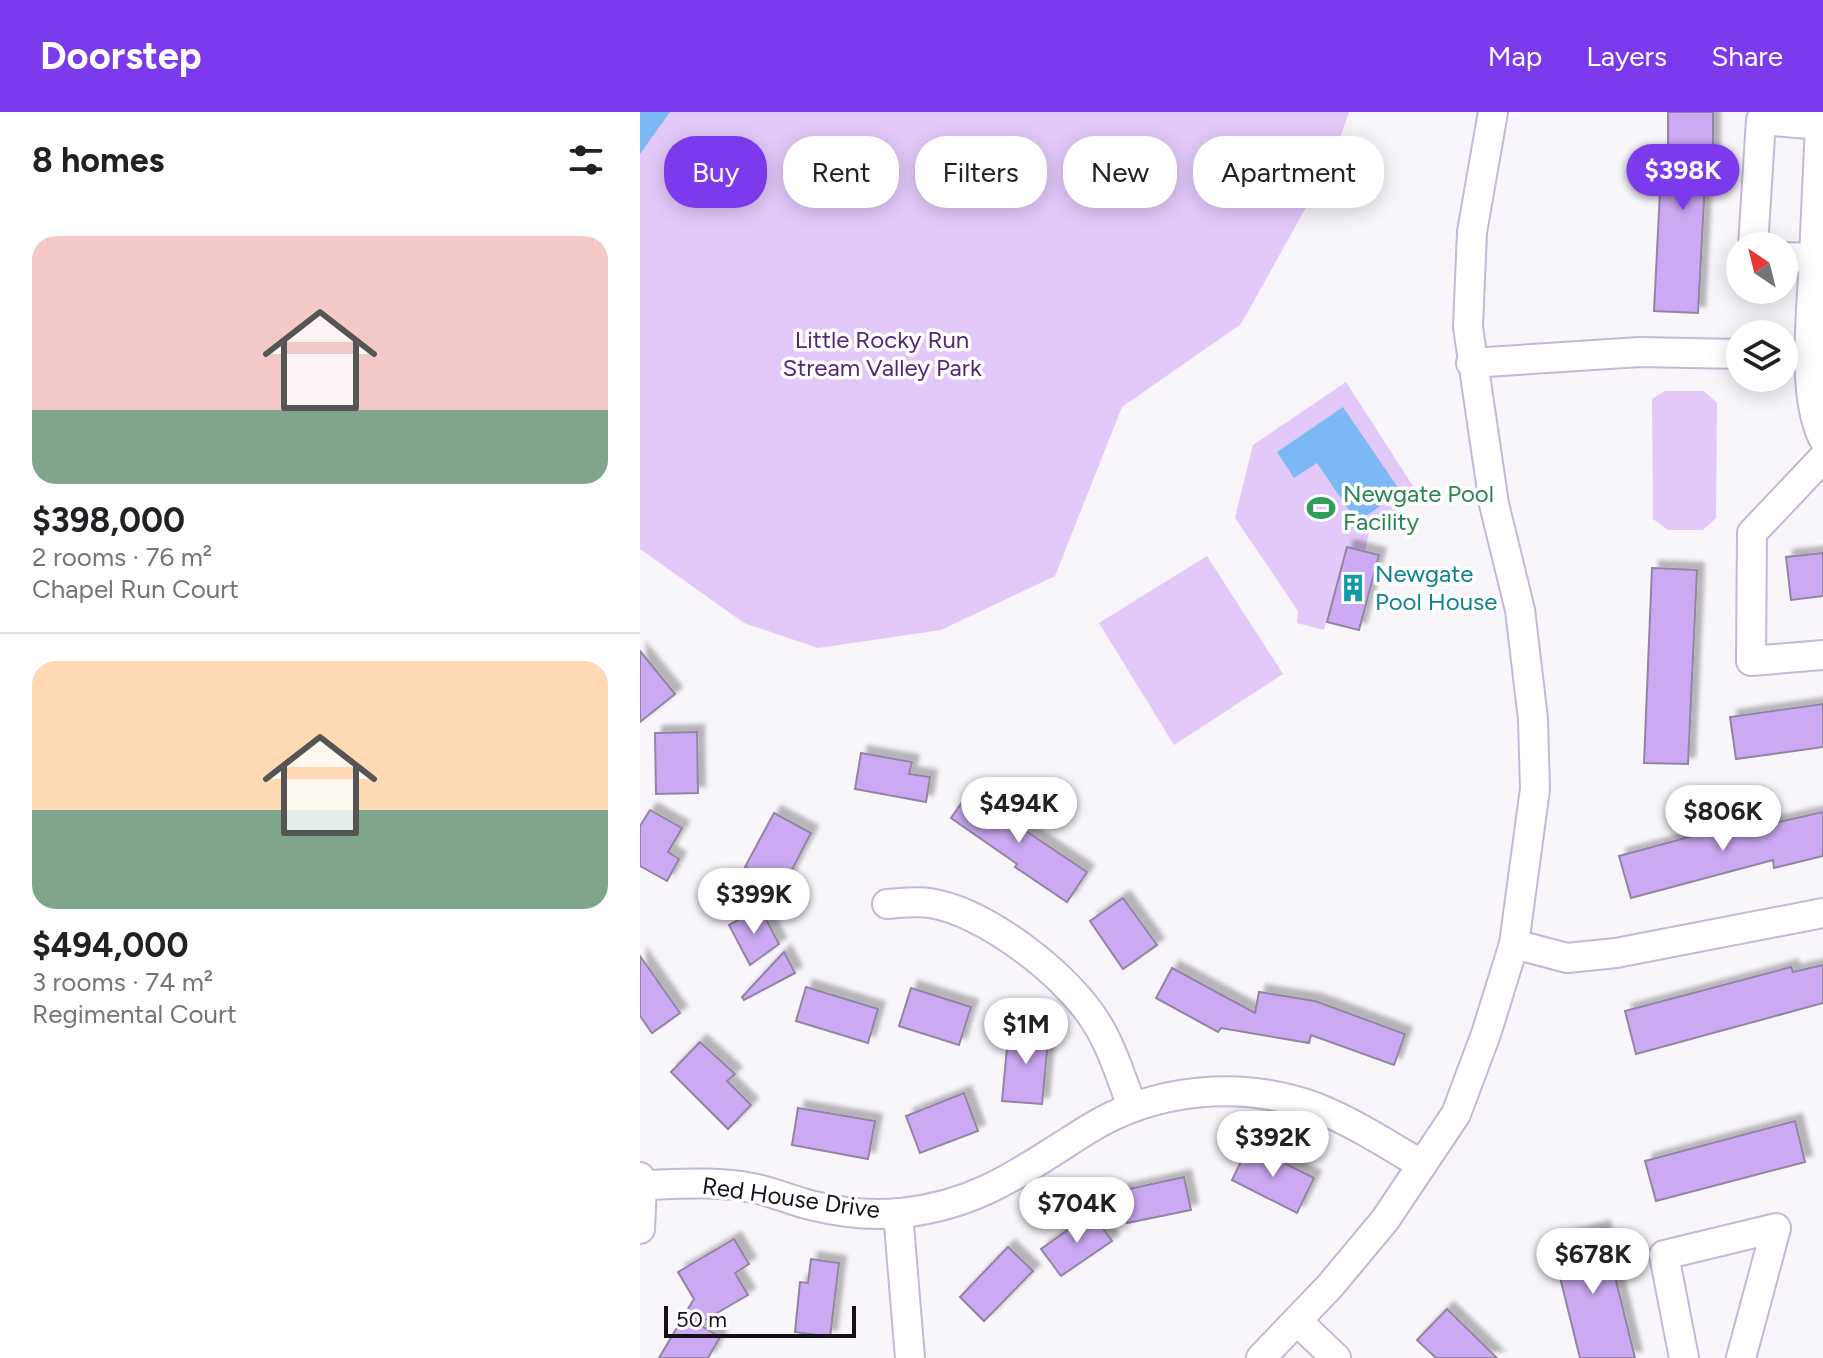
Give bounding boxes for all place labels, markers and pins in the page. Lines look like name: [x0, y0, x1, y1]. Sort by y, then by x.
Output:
pin: $398K: [1627, 144, 1739, 212]
place label: Newgate Pool Facility: [1343, 479, 1494, 536]
sports icon: Newgate Pool Facility: [1306, 493, 1336, 523]
place label: Newgate Pool House: [1375, 559, 1497, 616]
building icon: Newgate Pool House: [1338, 573, 1368, 603]
pin: $494K: [963, 777, 1075, 845]
pin: $806K: [1667, 785, 1779, 853]
pin: $399K: [698, 868, 810, 936]
pin: $1M: [987, 998, 1065, 1066]
pin: $392K: [1217, 1111, 1329, 1179]
pin: $704K: [1021, 1177, 1133, 1245]
pin: $678K: [1537, 1228, 1649, 1296]

